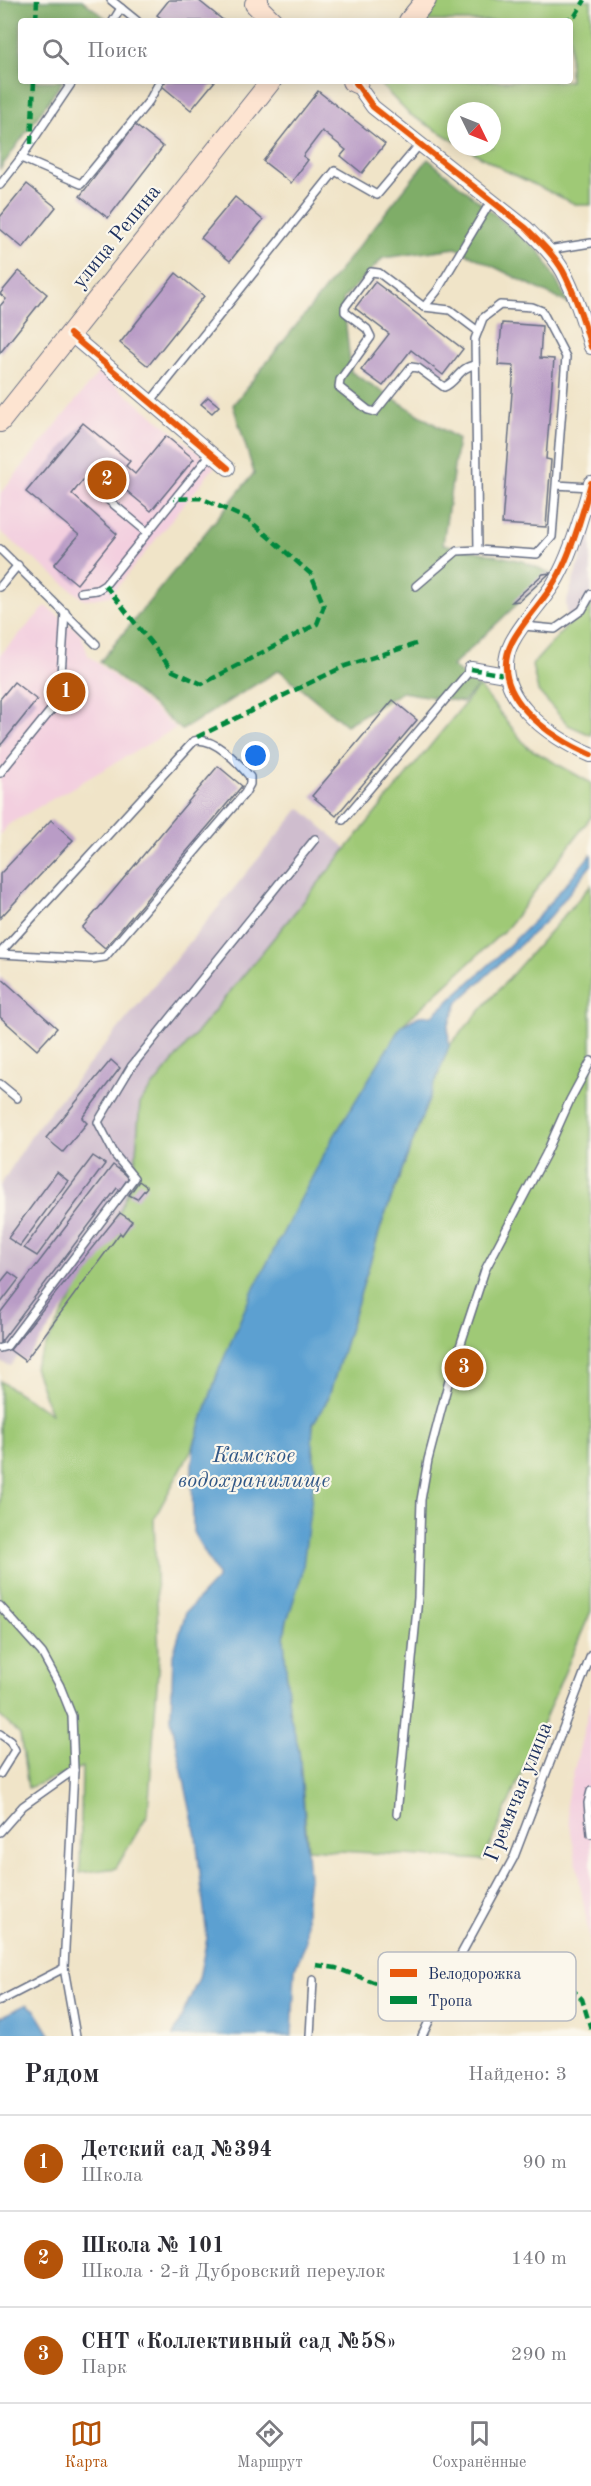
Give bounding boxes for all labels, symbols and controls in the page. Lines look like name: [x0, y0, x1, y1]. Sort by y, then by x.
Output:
search box: [18, 18, 573, 84]
icon: search: [39, 35, 72, 68]
text: Поиск: [87, 40, 148, 62]
north arrow: [447, 102, 501, 156]
street label: улица Репина: [69, 181, 165, 293]
pin: 2: [88, 458, 126, 502]
pin: 1: [46, 670, 86, 714]
your location: [241, 741, 270, 770]
pin: 3: [444, 1346, 484, 1390]
water label: Камское водохранилище: [178, 1445, 330, 1492]
street label: Гремячая улица: [481, 1719, 557, 1865]
legend: [378, 1952, 576, 2021]
text: Велодорожка: [428, 1967, 521, 1983]
text: Тропа: [428, 1994, 472, 2010]
text: Рядом: [24, 2062, 99, 2088]
text: Найдено: 3: [468, 2065, 567, 2085]
text: Детский сад №394: [81, 2139, 272, 2161]
text: 1: [38, 2153, 49, 2173]
text: 90 m: [522, 2153, 567, 2173]
text: Школа: [81, 2166, 143, 2186]
text: Школа № 101: [81, 2235, 225, 2257]
text: 2: [38, 2249, 49, 2269]
text: 140 m: [511, 2249, 567, 2269]
text: Школа · 2-й Дубровский переулок: [81, 2262, 385, 2282]
text: СНТ «Коллективный сад №58»: [81, 2331, 397, 2353]
text: 3: [38, 2345, 49, 2365]
text: 290 m: [511, 2345, 567, 2365]
text: Парк: [81, 2358, 127, 2378]
tab: Карта: [65, 2417, 108, 2473]
tab: Маршрут: [237, 2417, 303, 2473]
tab: Сохранённые: [432, 2417, 526, 2473]

